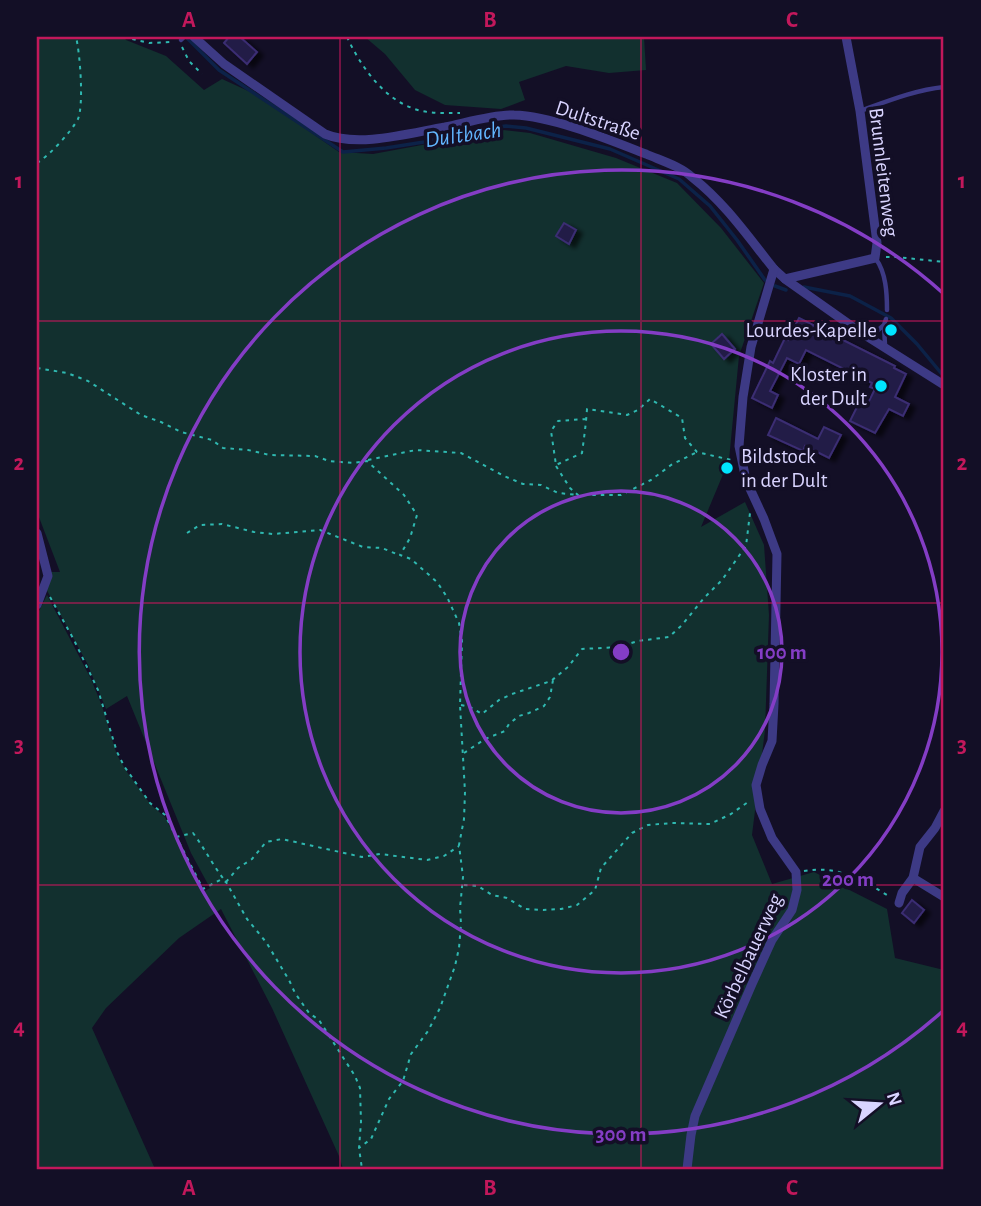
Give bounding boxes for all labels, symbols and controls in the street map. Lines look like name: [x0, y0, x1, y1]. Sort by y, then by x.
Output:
text: A: [182, 9, 196, 32]
text: B: [483, 9, 497, 32]
text: C: [786, 9, 798, 32]
street label: Dultstraße: [553, 97, 643, 144]
street label: Brunnleitenweg: [865, 106, 902, 239]
water label: Dultbach: [423, 119, 503, 152]
text: 1: [15, 170, 23, 193]
text: 1: [958, 170, 966, 193]
place label: Lourdes-Kapelle: [745, 320, 877, 341]
marker: Lourdes-Kapelle: [883, 322, 899, 338]
place label: Kloster in der Dult: [790, 364, 867, 409]
marker: Kloster in der Dult: [873, 378, 889, 394]
place label: Bildstock in der Dult: [741, 446, 828, 491]
text: 2: [14, 452, 25, 475]
text: 2: [957, 452, 968, 475]
marker: Bildstock in der Dult: [719, 460, 735, 476]
centre of rings: [609, 640, 633, 664]
text: 100 m: [757, 642, 807, 663]
text: 3: [14, 734, 24, 757]
text: 3: [957, 734, 967, 757]
text: 200 m: [822, 869, 874, 890]
street label: Körbelbauerweg: [710, 890, 787, 1022]
text: 4: [13, 1016, 25, 1039]
text: 4: [956, 1016, 968, 1039]
north arrow: [844, 1070, 914, 1140]
text: N: [883, 1090, 905, 1108]
text: 300 m: [595, 1124, 647, 1145]
text: A: [182, 1177, 196, 1200]
text: B: [483, 1177, 497, 1200]
text: C: [786, 1177, 798, 1200]

